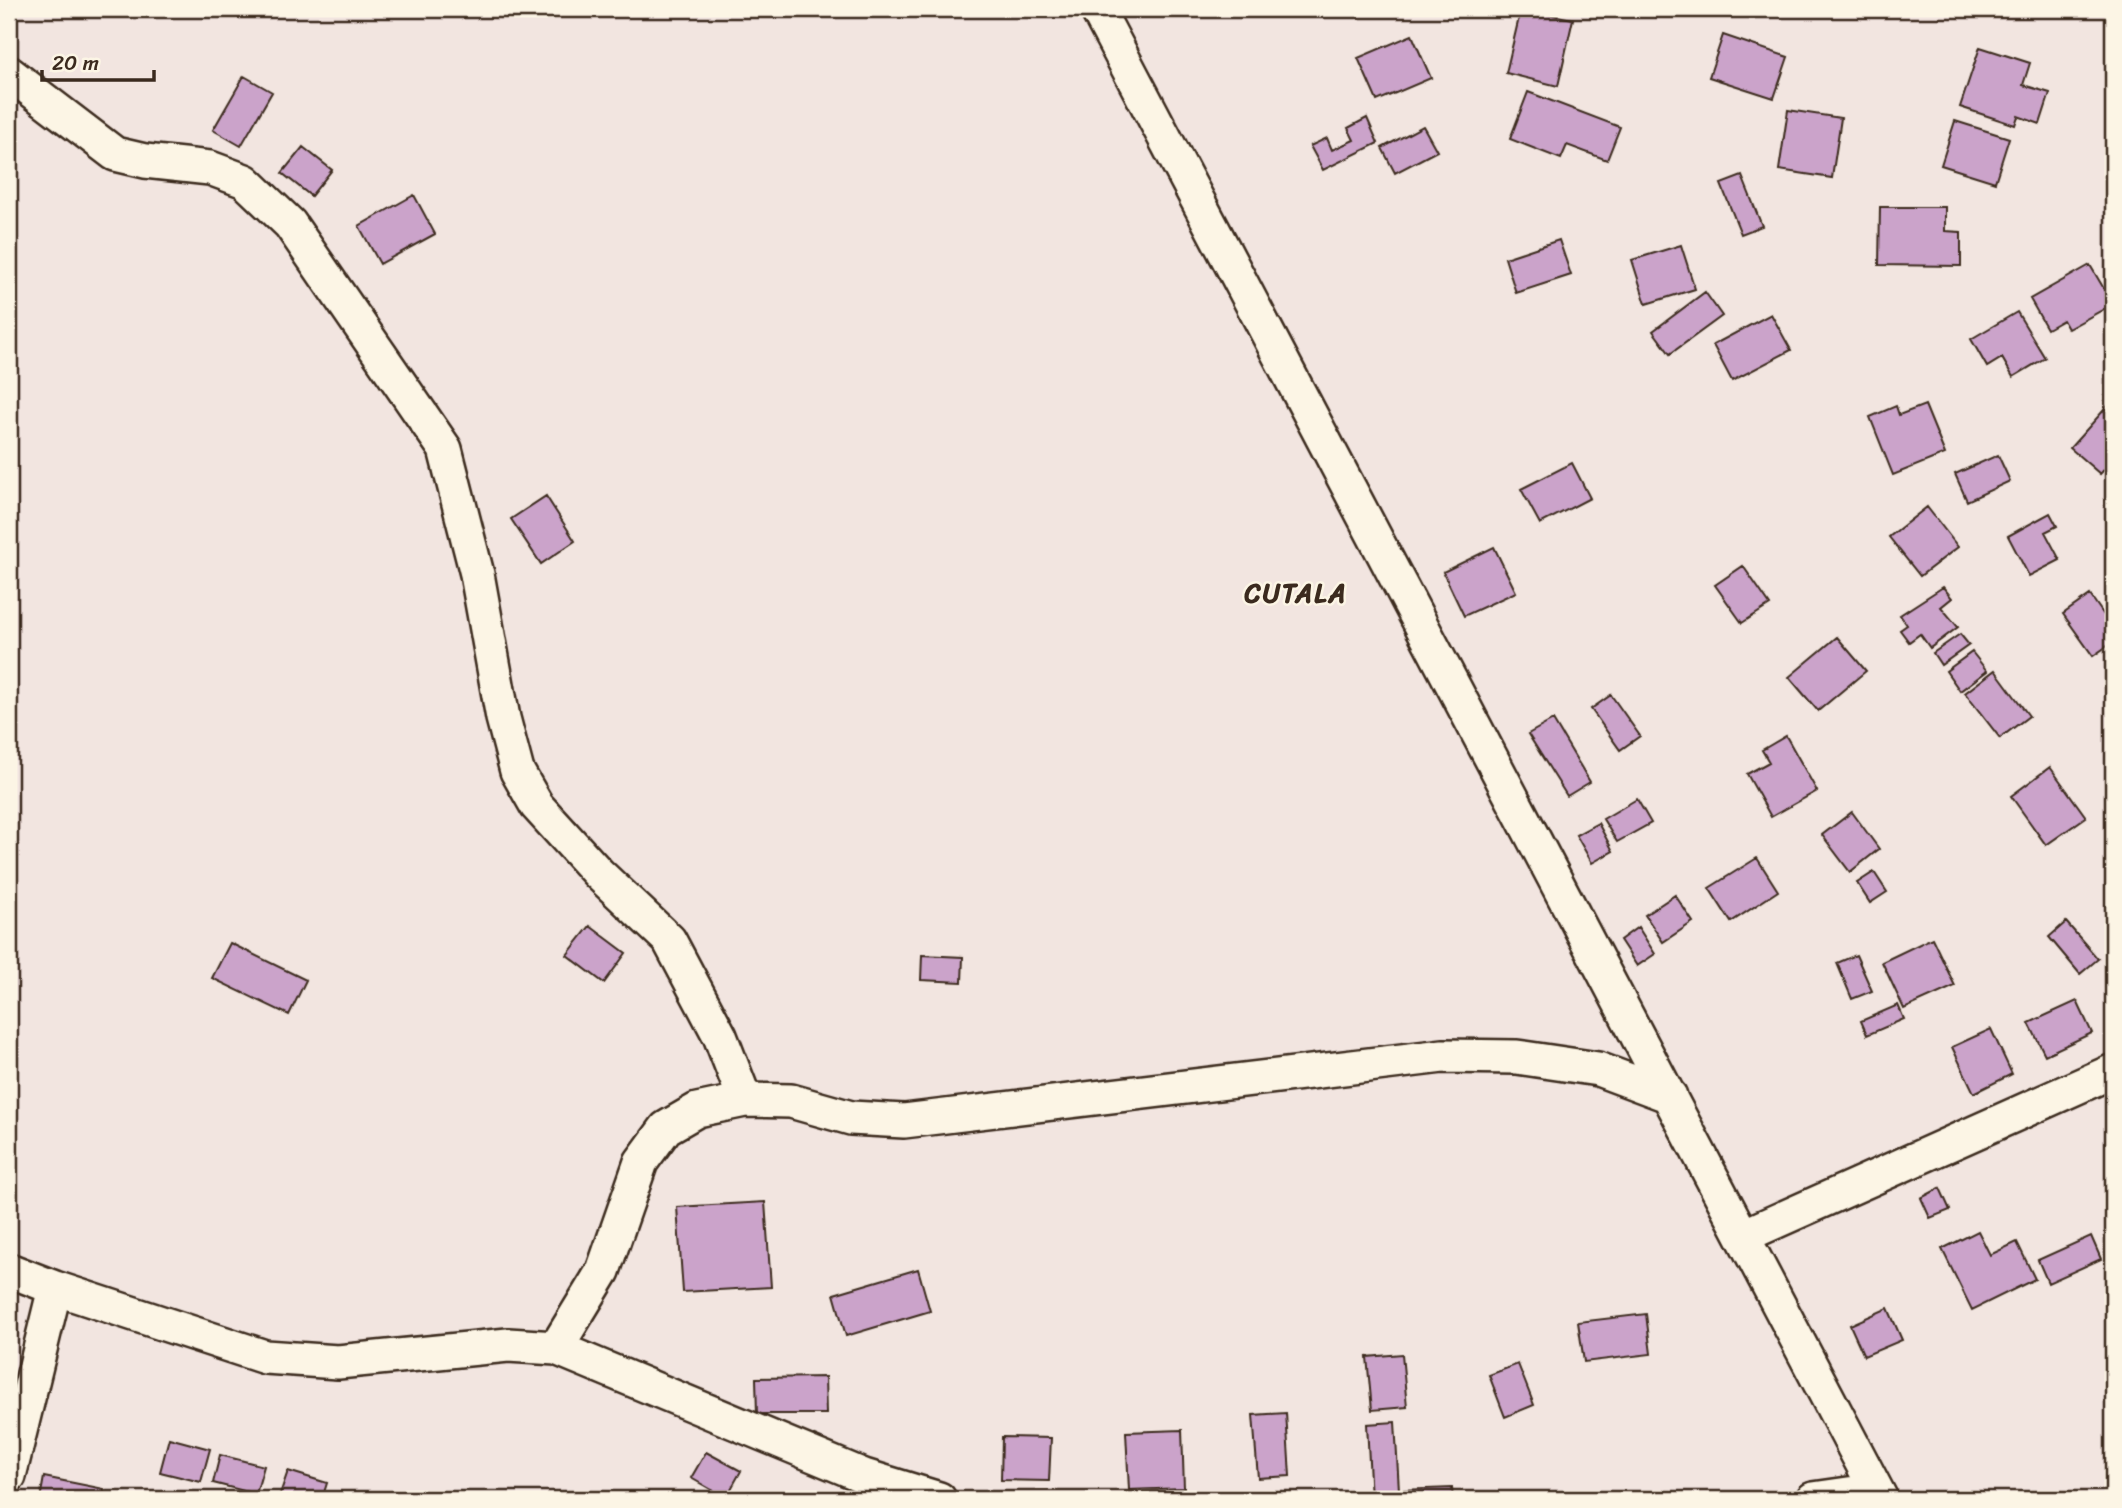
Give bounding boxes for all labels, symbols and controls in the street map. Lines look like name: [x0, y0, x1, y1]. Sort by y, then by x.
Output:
scale bar: [42, 38, 154, 82]
text: 20 m: [52, 44, 99, 82]
district label: CUTALA: [1244, 570, 1347, 616]

